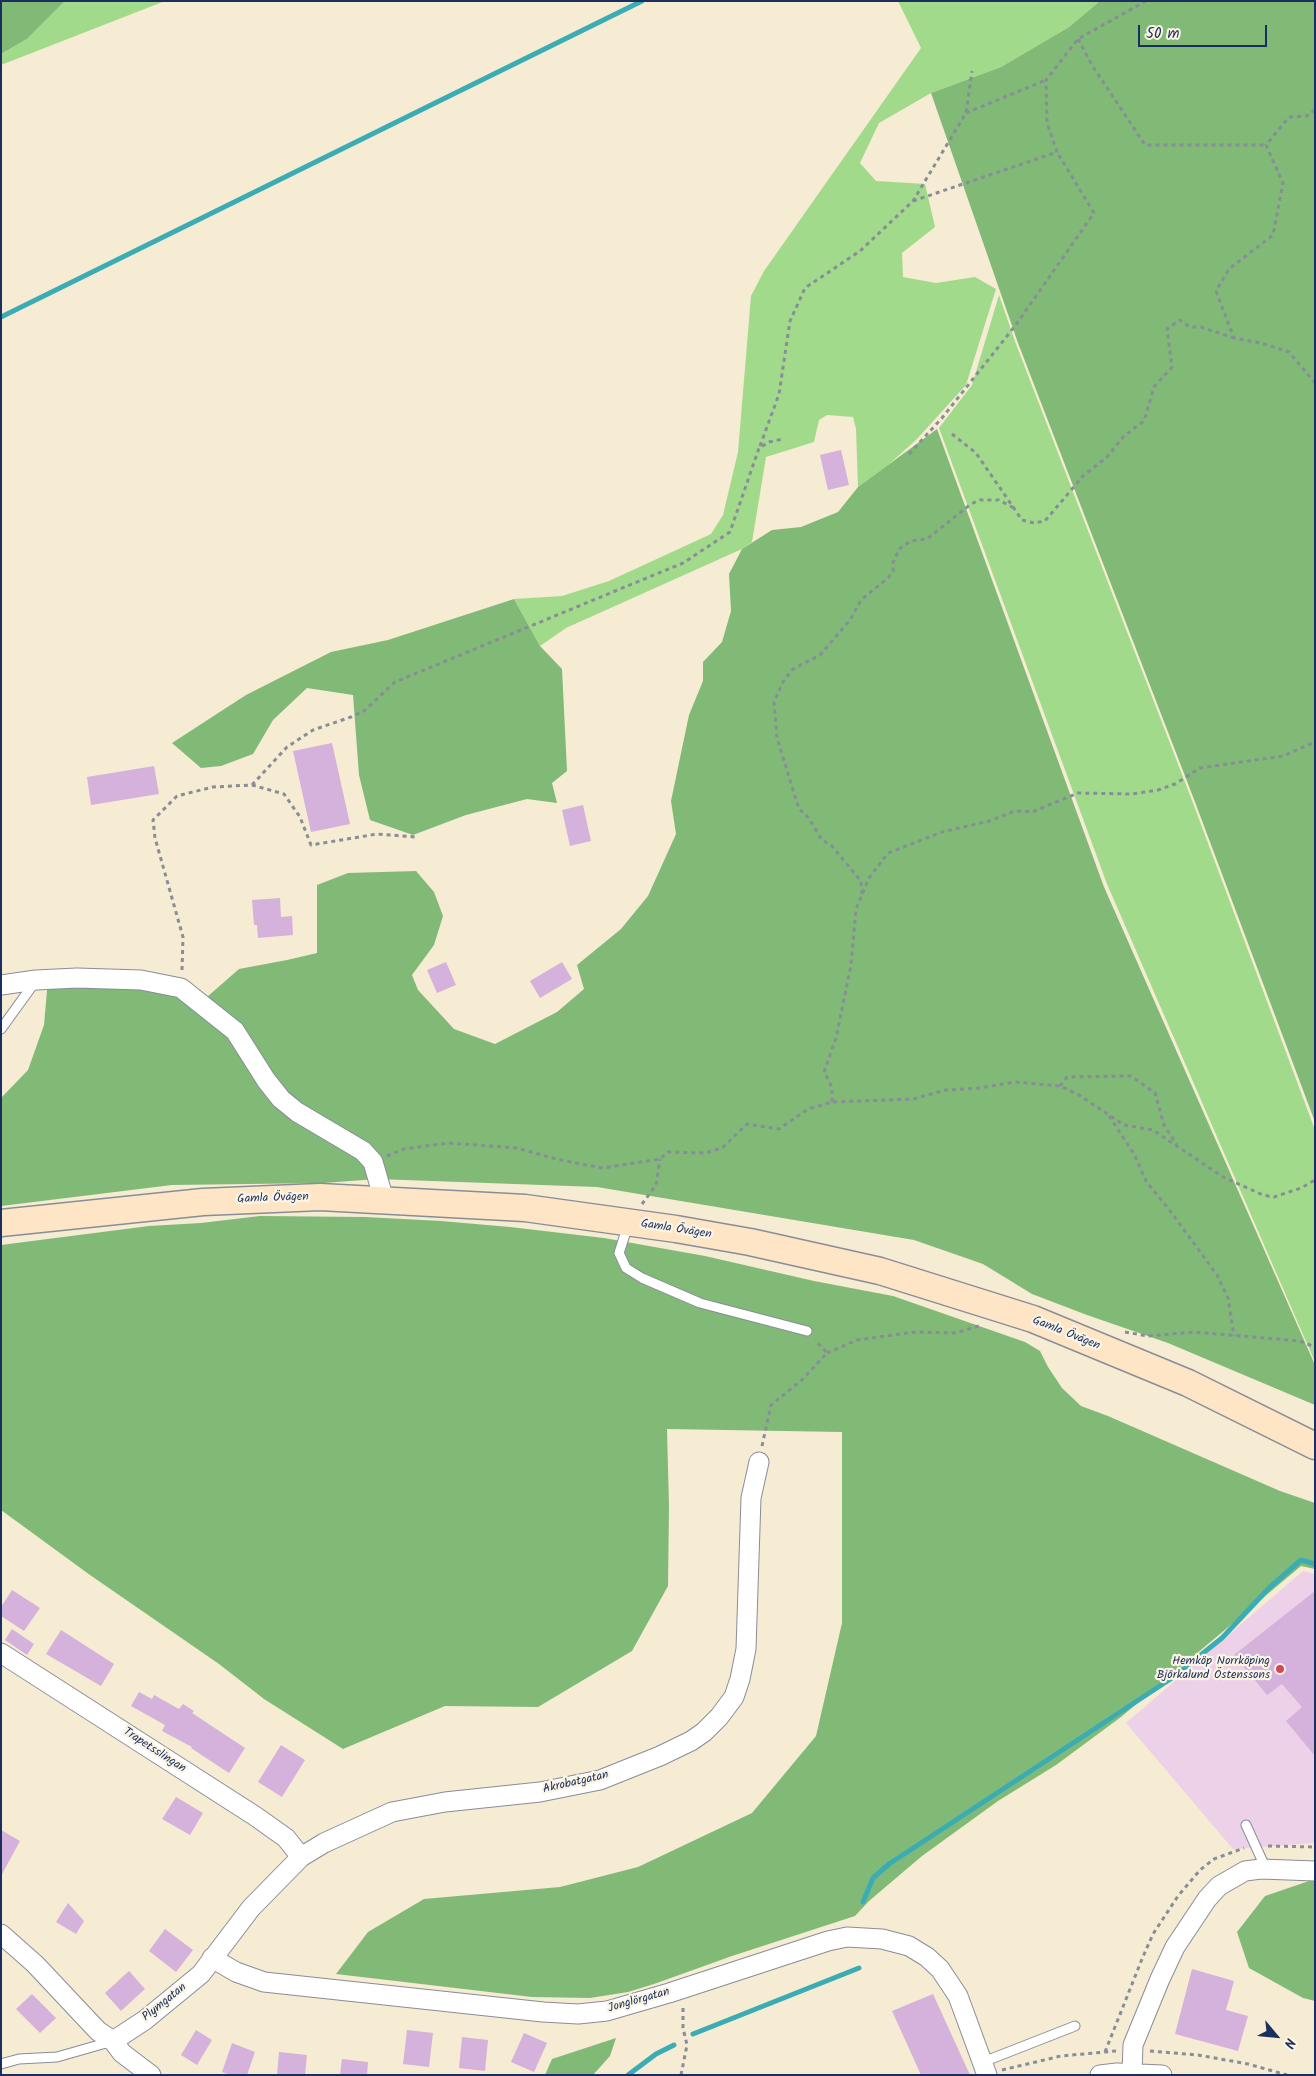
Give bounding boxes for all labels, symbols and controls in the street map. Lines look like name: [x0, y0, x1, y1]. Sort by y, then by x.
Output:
scale bar: [1141, 15, 1270, 47]
text: 50 m: [1146, 22, 1180, 46]
street label: Gamla Övägen: [237, 1191, 309, 1207]
street label: Gamla Övägen: [640, 1217, 712, 1243]
street label: Gamla Övägen: [1030, 1314, 1102, 1354]
place label: Hemköp Norrköping Björkalund Östenssons: [1157, 1655, 1270, 1683]
marker: Hemköp Norrköping Björkalund Östenssons: [1274, 1663, 1286, 1675]
street label: Trapetsslingan: [120, 1725, 188, 1777]
street label: Akrobatgatan: [542, 1768, 610, 1798]
street label: Plymgatan: [140, 1981, 190, 2025]
street label: Jonglörgatan: [607, 1985, 671, 2017]
north arrow: [1251, 2011, 1301, 2061]
text: N: [1277, 2034, 1301, 2052]

